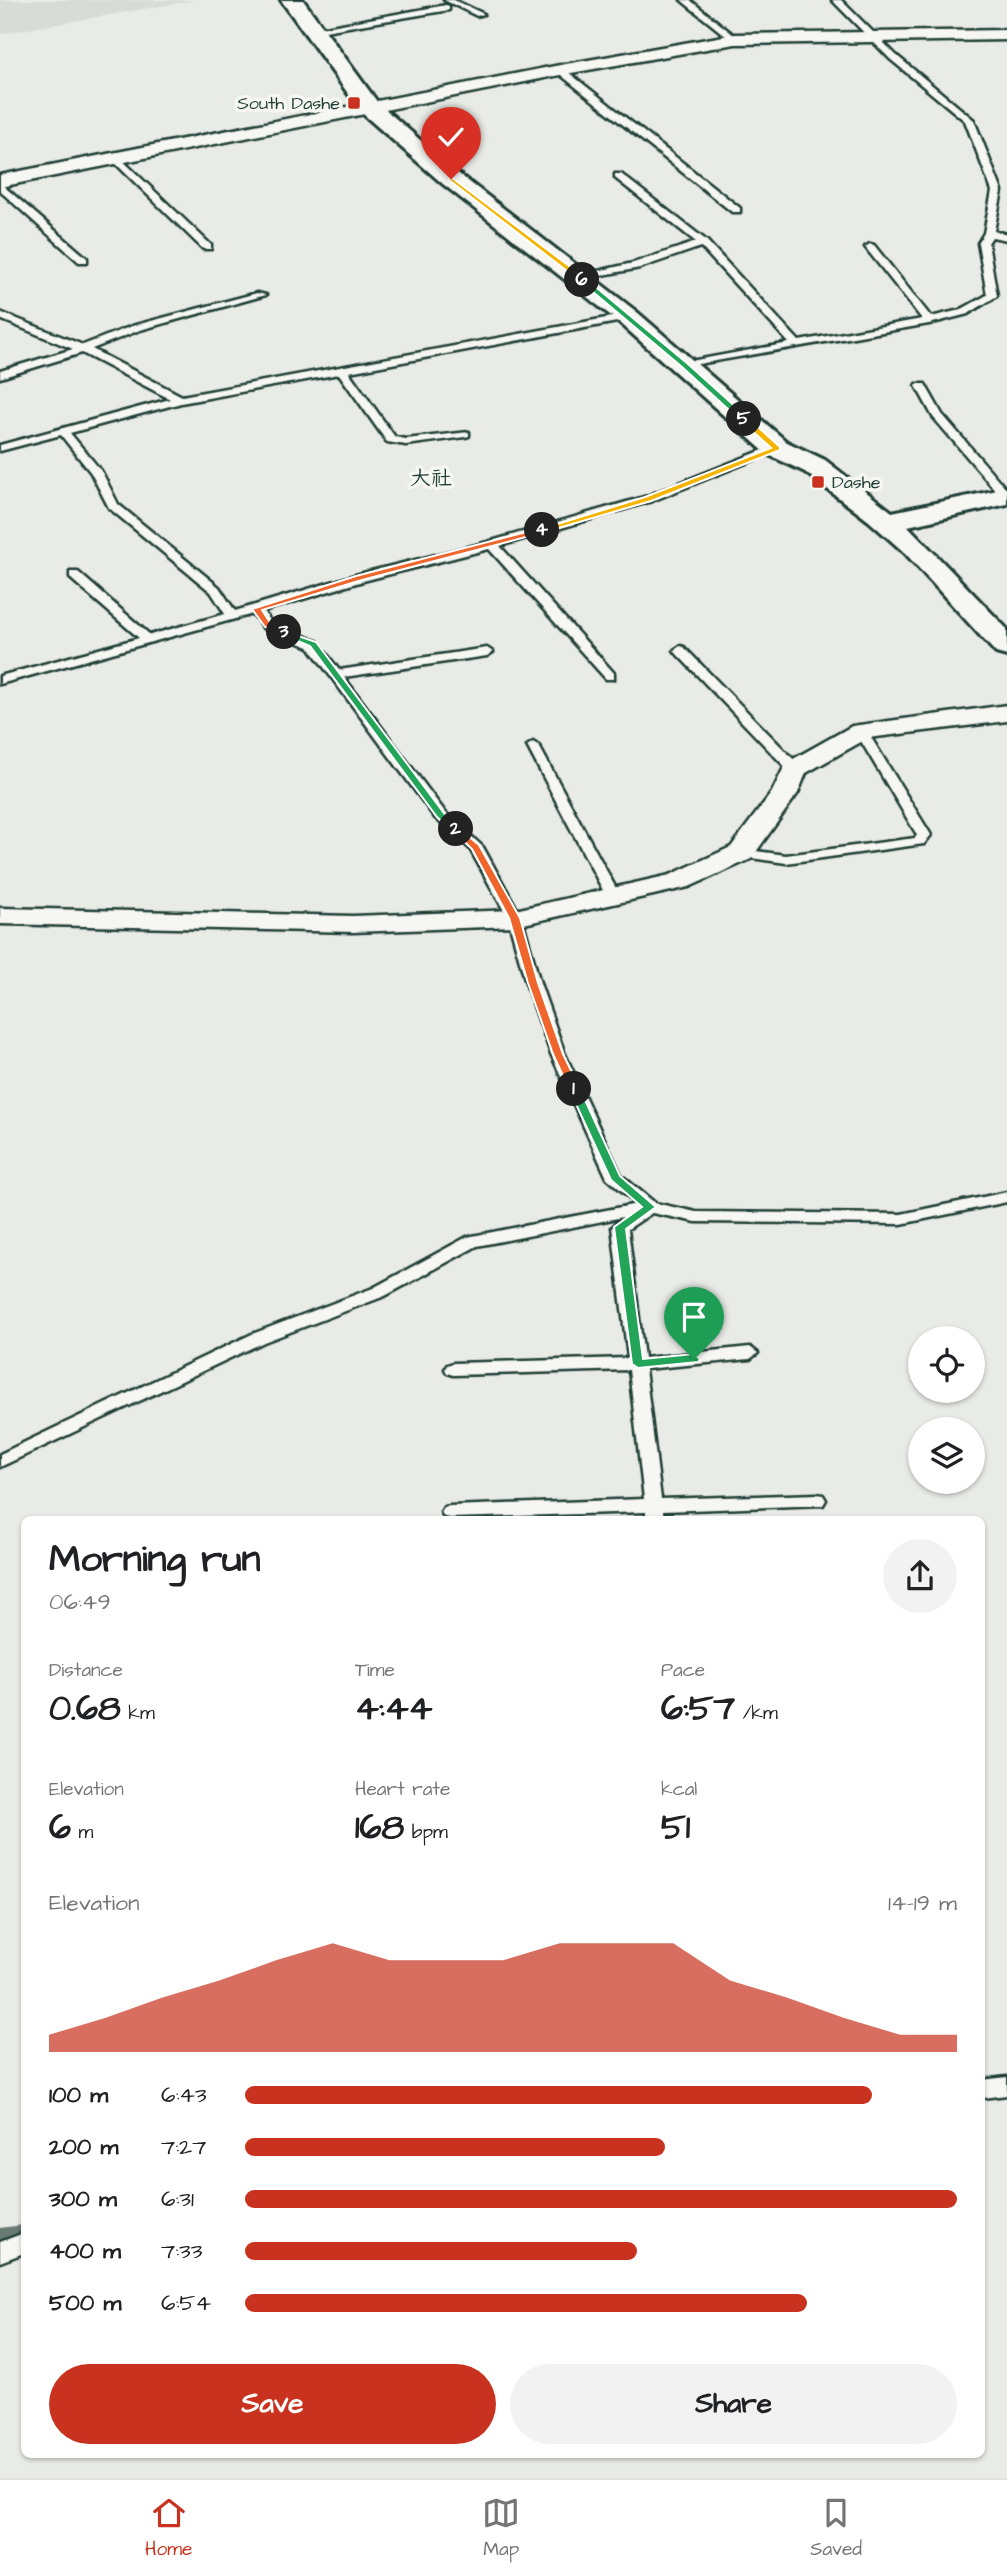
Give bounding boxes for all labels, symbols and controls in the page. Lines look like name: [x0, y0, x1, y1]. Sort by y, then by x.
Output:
place label: South Dashe: [237, 91, 340, 116]
marker: South Dashe: [346, 95, 362, 111]
pin: [421, 107, 481, 179]
icon: check: [432, 118, 470, 156]
pin: 6: [564, 262, 600, 298]
text: 6: [576, 266, 587, 293]
pin: 5: [726, 402, 762, 436]
text: 5: [737, 405, 750, 432]
district label: 大社: [410, 464, 452, 493]
place label: Dashe: [832, 470, 881, 495]
marker: Dashe: [810, 474, 826, 490]
pin: 4: [524, 512, 560, 548]
text: 4: [535, 516, 548, 543]
pin: 3: [266, 614, 302, 650]
text: 3: [279, 618, 288, 645]
pin: 2: [438, 812, 474, 846]
text: 2: [450, 815, 461, 842]
pin: 1: [556, 1072, 592, 1106]
text: 1: [572, 1075, 575, 1102]
pin: [664, 1287, 724, 1359]
icon: arrive: [675, 1298, 713, 1336]
map controls: [908, 1326, 985, 1494]
button: locate: [908, 1326, 985, 1403]
button: layers: [908, 1417, 985, 1494]
text: Morning run: [49, 1534, 261, 1586]
button: share: [883, 1539, 957, 1613]
text: 06:49: [49, 1586, 111, 1618]
text: Distance: [49, 1657, 123, 1684]
text: Time: [355, 1657, 395, 1684]
text: Pace: [661, 1657, 705, 1684]
text: 0.68: [49, 1684, 121, 1733]
text: 4:44: [355, 1684, 432, 1733]
text: 6:57: [661, 1684, 735, 1733]
text: km: [121, 1700, 155, 1727]
text: /km: [735, 1700, 778, 1727]
text: Elevation: [49, 1776, 124, 1803]
text: Heart rate: [355, 1776, 450, 1803]
text: kcal: [661, 1776, 697, 1803]
text: 6: [49, 1803, 71, 1852]
text: 168: [355, 1803, 404, 1852]
text: 51: [661, 1803, 690, 1852]
text: m: [71, 1819, 93, 1846]
text: bpm: [404, 1819, 448, 1846]
text: Elevation: [49, 1887, 140, 1919]
text: 14–19 m: [888, 1887, 957, 1919]
text: 100 m: [49, 2079, 108, 2111]
text: 6:43: [161, 2079, 207, 2111]
text: 200 m: [49, 2131, 118, 2163]
text: 7:27: [161, 2131, 206, 2163]
text: 300 m: [49, 2183, 117, 2215]
text: 6:31: [161, 2183, 194, 2215]
text: 400 m: [49, 2235, 121, 2267]
text: 7:33: [161, 2235, 202, 2267]
text: 500 m: [49, 2287, 121, 2319]
text: 6:54: [161, 2287, 211, 2319]
button: Save: [49, 2364, 496, 2444]
button: Share: [510, 2364, 957, 2444]
tab: Home: [145, 2494, 192, 2563]
tab: Map: [482, 2494, 520, 2563]
tab: Saved: [810, 2494, 862, 2563]

